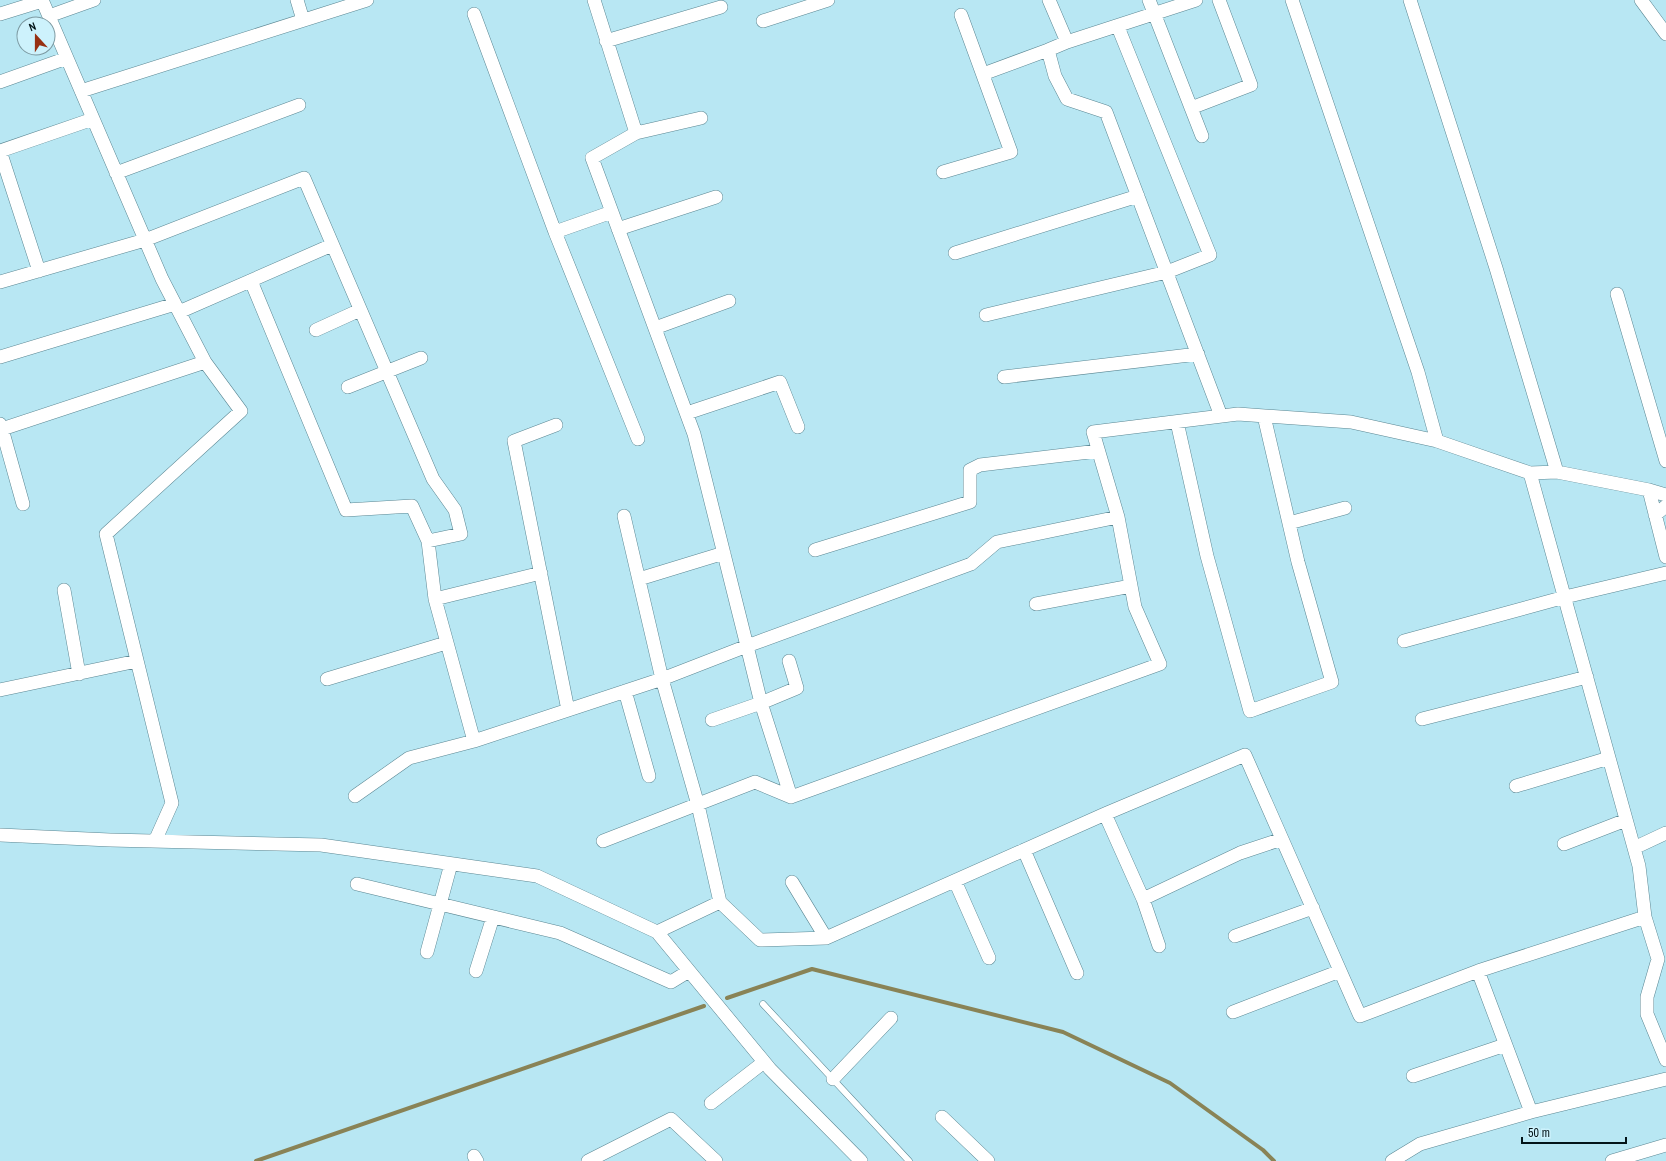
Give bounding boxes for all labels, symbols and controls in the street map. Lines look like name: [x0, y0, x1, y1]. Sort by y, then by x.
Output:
north arrow: [16, 16, 56, 56]
text: N: [27, 19, 38, 34]
scale bar: [1522, 1119, 1626, 1145]
text: 50 m: [1528, 1125, 1550, 1141]

